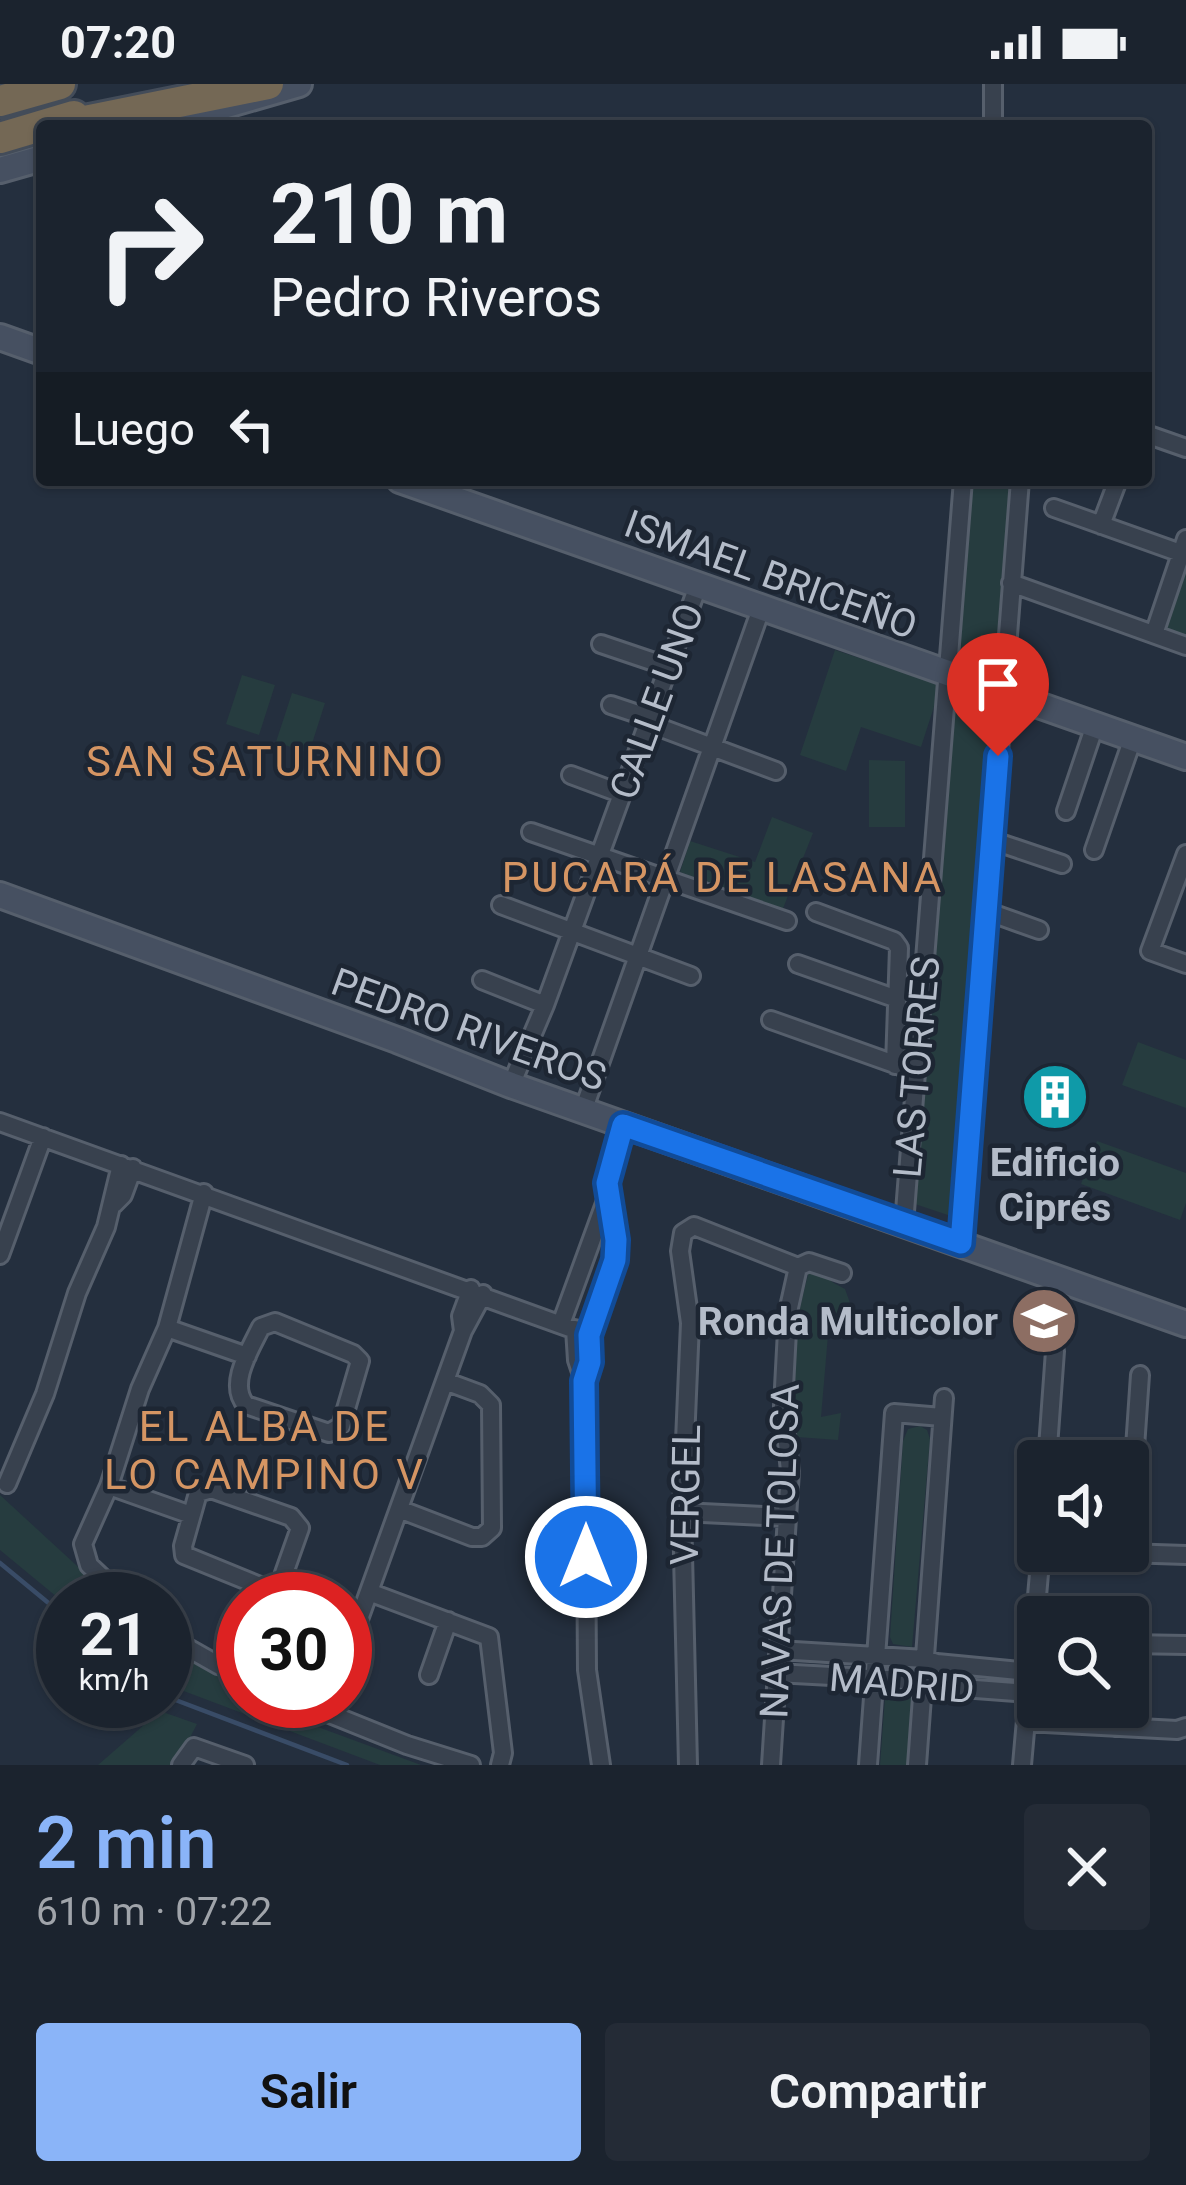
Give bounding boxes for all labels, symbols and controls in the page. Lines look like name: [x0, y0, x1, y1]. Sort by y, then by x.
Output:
text: 07:20: [60, 16, 176, 69]
text: 210 m: [270, 165, 508, 264]
icon: right: [72, 168, 228, 324]
text: Pedro Riveros: [270, 266, 602, 329]
icon: left: [219, 396, 285, 462]
text: Luego: [72, 403, 195, 456]
street label: ISMAEL BRICEÑO: [618, 501, 923, 649]
street label: CALLE UNO: [600, 597, 714, 805]
pin: [947, 633, 1049, 756]
icon: arrive: [965, 651, 1031, 717]
district label: SAN SATURNINO: [86, 737, 446, 786]
district label: PUCARÁ DE LASANA: [502, 853, 944, 902]
street label: LAS TORRES: [884, 955, 950, 1180]
street label: PEDRO RIVEROS: [325, 959, 612, 1101]
building icon: Edificio Ciprés: [1020, 1062, 1090, 1132]
place label: Edificio Ciprés: [990, 1140, 1120, 1231]
school or university icon: Ronda Multicolor: [1009, 1286, 1079, 1356]
place label: Ronda Multicolor: [698, 1299, 998, 1345]
street label: NAVAS DE TOLOSA: [751, 1383, 809, 1719]
district label: EL ALBA DE LO CAMPINO V: [104, 1402, 426, 1499]
street label: VERGEL: [662, 1424, 710, 1566]
map controls: [1017, 1440, 1149, 1728]
button: sound: [1017, 1440, 1149, 1572]
position arrow: [523, 1494, 649, 1620]
speed limit sign: 30: [216, 1572, 372, 1728]
button: search: [1017, 1596, 1149, 1728]
text: 21: [80, 1599, 148, 1670]
street label: MADRID: [827, 1655, 976, 1713]
text: km/h: [79, 1662, 149, 1697]
text: 2 min: [36, 1801, 217, 1886]
button: close: [1024, 1804, 1150, 1930]
text: 610 m · 07:22: [36, 1889, 272, 1935]
button: Salir: [36, 2023, 581, 2161]
button: Compartir: [605, 2023, 1150, 2161]

